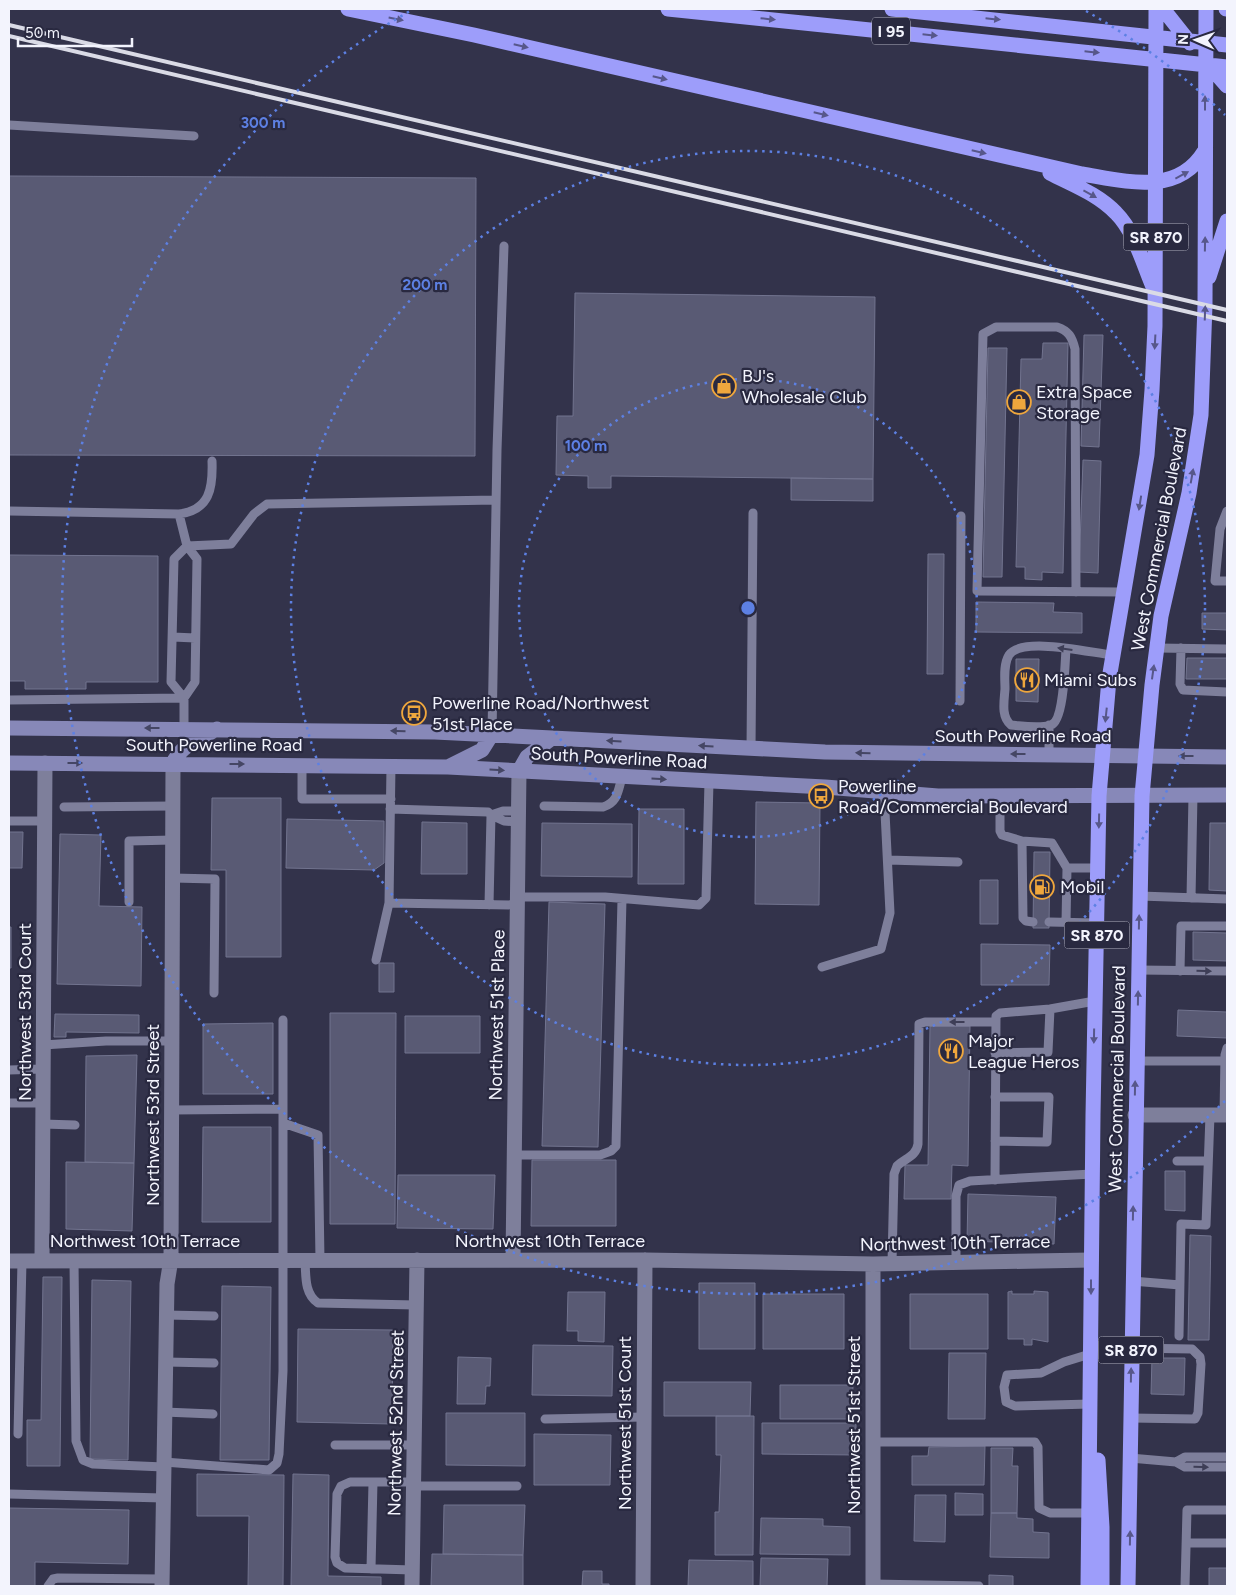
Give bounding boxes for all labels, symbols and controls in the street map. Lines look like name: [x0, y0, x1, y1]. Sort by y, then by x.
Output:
scale bar: [18, 15, 131, 47]
one-way arrow: [761, 15, 777, 23]
one-way arrow: [985, 15, 1001, 23]
north arrow: [1171, 15, 1221, 65]
one-way arrow: [388, 16, 404, 24]
road number: I 95: [872, 18, 910, 44]
text: 50 m: [25, 24, 60, 42]
one-way arrow: [922, 31, 938, 39]
text: N: [1175, 34, 1192, 45]
one-way arrow: [514, 42, 529, 50]
one-way arrow: [1084, 48, 1100, 56]
one-way arrow: [652, 74, 667, 82]
one-way arrow: [1201, 95, 1209, 111]
one-way arrow: [813, 110, 828, 118]
text: 300 m: [241, 114, 285, 132]
one-way arrow: [971, 148, 986, 156]
one-way arrow: [1174, 171, 1189, 179]
one-way arrow: [1083, 189, 1097, 198]
road number: SR 870: [1124, 223, 1188, 250]
one-way arrow: [1201, 236, 1209, 252]
text: 200 m: [403, 276, 447, 294]
one-way arrow: [1201, 305, 1209, 321]
one-way arrow: [1150, 334, 1158, 350]
place label: BJ's Wholesale Club: [742, 365, 867, 408]
shop icon: BJ's Wholesale Club: [711, 373, 737, 399]
place label: Extra Space Storage: [1036, 381, 1132, 424]
shop icon: Extra Space Storage: [1006, 389, 1032, 415]
street label: West Commercial Boulevard: [1126, 425, 1192, 653]
text: 100 m: [565, 437, 607, 455]
one-way arrow: [1189, 467, 1197, 483]
one-way arrow: [1135, 495, 1143, 511]
centre of rings: [739, 599, 757, 617]
one-way arrow: [1056, 645, 1072, 653]
one-way arrow: [1149, 664, 1157, 680]
restaurant icon: Miami Subs: [1014, 667, 1040, 693]
place label: Miami Subs: [1044, 669, 1137, 691]
place label: Powerline Road/Northwest 51st Place: [432, 692, 649, 735]
bus stop icon: Powerline Road/Northwest 51st Place: [401, 700, 427, 726]
one-way arrow: [1102, 707, 1110, 723]
one-way arrow: [143, 724, 159, 732]
street label: South Powerline Road: [935, 725, 1111, 747]
one-way arrow: [390, 727, 406, 735]
street label: South Powerline Road: [126, 734, 302, 756]
one-way arrow: [605, 737, 621, 745]
street label: South Powerline Road: [530, 742, 708, 774]
one-way arrow: [698, 742, 714, 750]
one-way arrow: [855, 749, 871, 757]
one-way arrow: [1010, 750, 1026, 758]
one-way arrow: [1178, 752, 1194, 760]
one-way arrow: [67, 759, 83, 767]
one-way arrow: [230, 760, 246, 768]
one-way arrow: [489, 766, 505, 774]
place label: Powerline Road/Commercial Boulevard: [838, 775, 1068, 818]
one-way arrow: [652, 776, 668, 784]
bus stop icon: Powerline Road/Commercial Boulevard: [808, 783, 834, 809]
one-way arrow: [1095, 813, 1103, 829]
fuel station icon: Mobil: [1029, 874, 1055, 900]
place label: Mobil: [1060, 876, 1104, 898]
one-way arrow: [1135, 913, 1143, 929]
road number: SR 870: [1064, 922, 1130, 948]
street label: Northwest 53rd Court: [14, 923, 36, 1101]
street label: Northwest 51st Place: [485, 929, 509, 1101]
street label: West Commercial Boulevard: [1104, 965, 1130, 1193]
one-way arrow: [1196, 967, 1212, 975]
one-way arrow: [1134, 990, 1142, 1006]
one-way arrow: [948, 1018, 964, 1026]
street label: Northwest 53rd Street: [142, 1024, 164, 1206]
one-way arrow: [1090, 1028, 1098, 1044]
place label: Major League Heros: [968, 1030, 1080, 1073]
restaurant icon: Major League Heros: [938, 1038, 964, 1064]
one-way arrow: [1132, 1079, 1140, 1095]
one-way arrow: [1129, 1204, 1137, 1220]
street label: Northwest 10th Terrace: [50, 1230, 240, 1252]
street label: Northwest 10th Terrace: [455, 1230, 645, 1252]
street label: Northwest 10th Terrace: [860, 1230, 1051, 1256]
one-way arrow: [1087, 1279, 1095, 1295]
street label: Northwest 52nd Street: [383, 1329, 409, 1516]
street label: Northwest 51st Court: [614, 1336, 636, 1510]
street label: Northwest 51st Street: [843, 1336, 865, 1514]
road number: SR 870: [1098, 1336, 1164, 1364]
one-way arrow: [1127, 1367, 1135, 1383]
one-way arrow: [1193, 1463, 1209, 1471]
one-way arrow: [1126, 1529, 1134, 1545]

